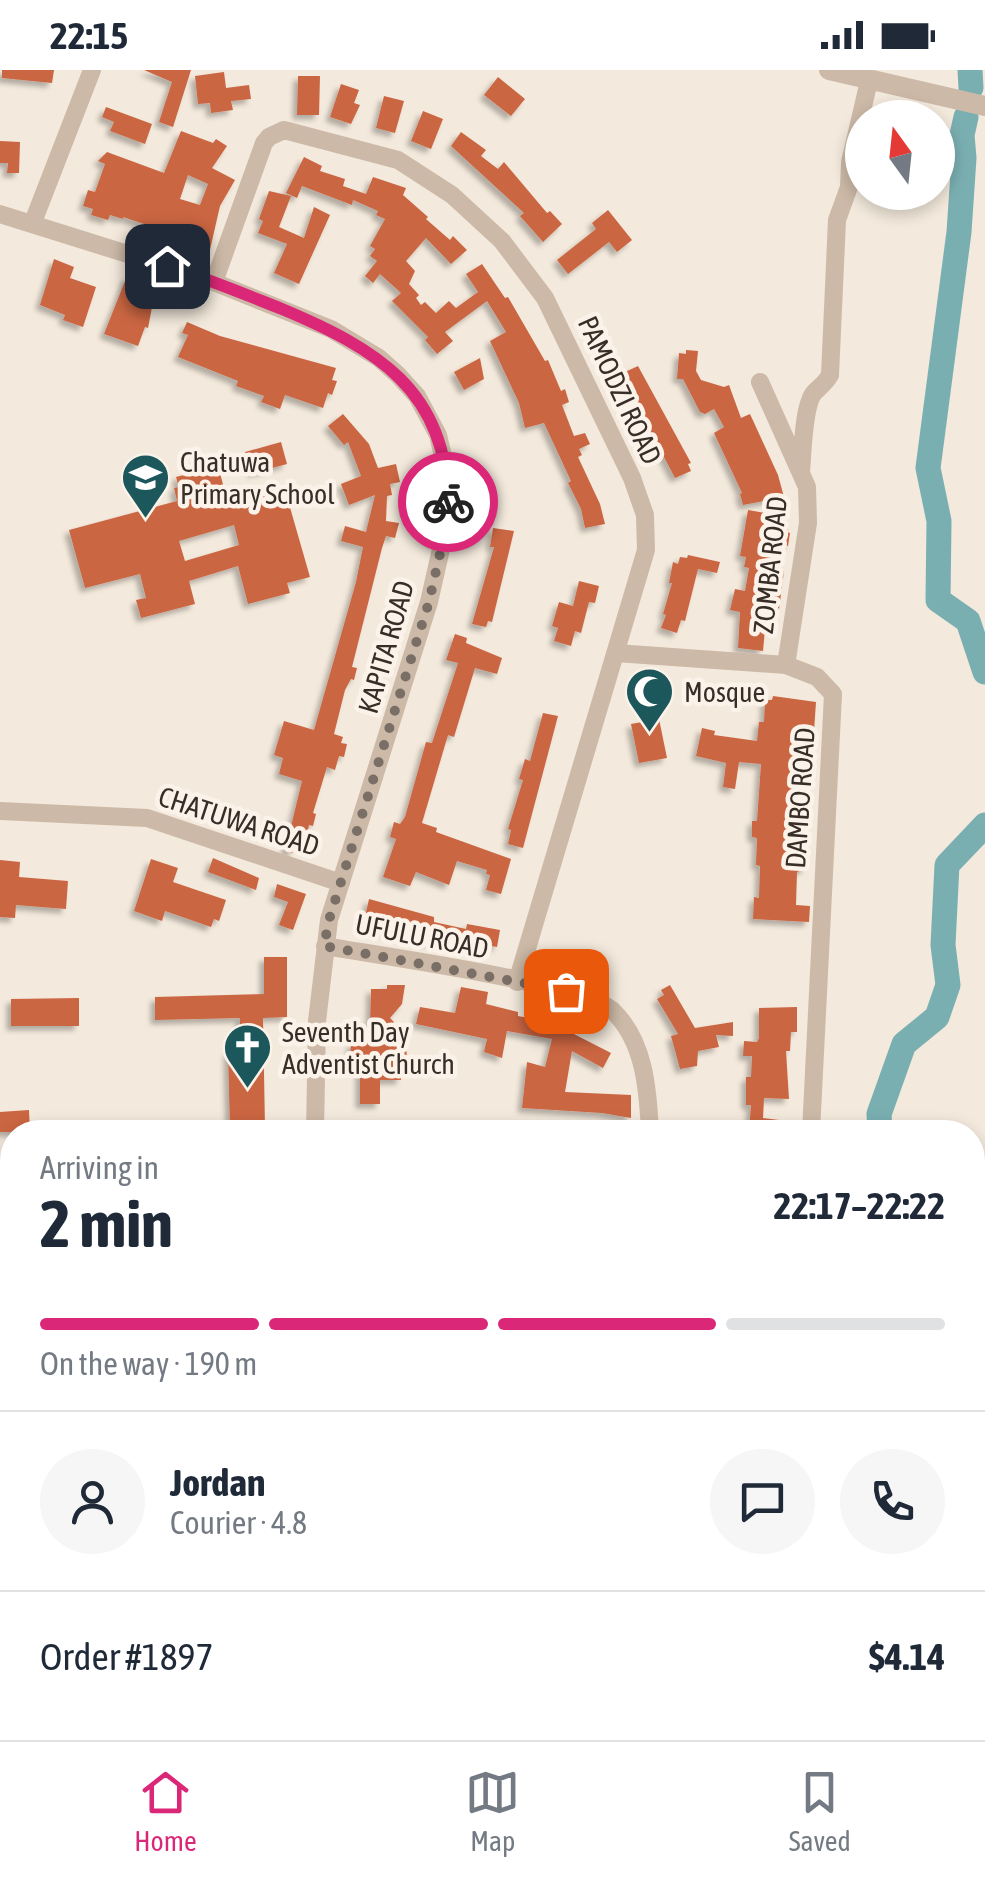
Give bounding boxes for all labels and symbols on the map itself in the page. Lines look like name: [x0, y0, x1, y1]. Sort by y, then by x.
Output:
north arrow: [845, 100, 955, 210]
pin: [125, 224, 210, 309]
street label: PAMODZI ROAD: [572, 311, 668, 469]
place label: Chatuwa Primary School: [180, 446, 335, 510]
school or university icon: Chatuwa Primary School: [119, 452, 171, 520]
courier: [398, 452, 498, 552]
street label: ZOMBA ROAD: [747, 495, 793, 635]
street label: KAPITA ROAD: [352, 577, 420, 717]
mosque icon: Mosque: [623, 666, 675, 734]
place label: Mosque: [684, 676, 765, 708]
street label: DAMBO ROAD: [779, 727, 821, 869]
street label: CHATUWA ROAD: [155, 780, 323, 862]
street label: UFULU ROAD: [353, 907, 491, 965]
pin: [524, 949, 609, 1034]
place label: Seventh Day Adventist Church: [282, 1016, 455, 1080]
church icon: Seventh Day Adventist Church: [221, 1022, 273, 1090]

